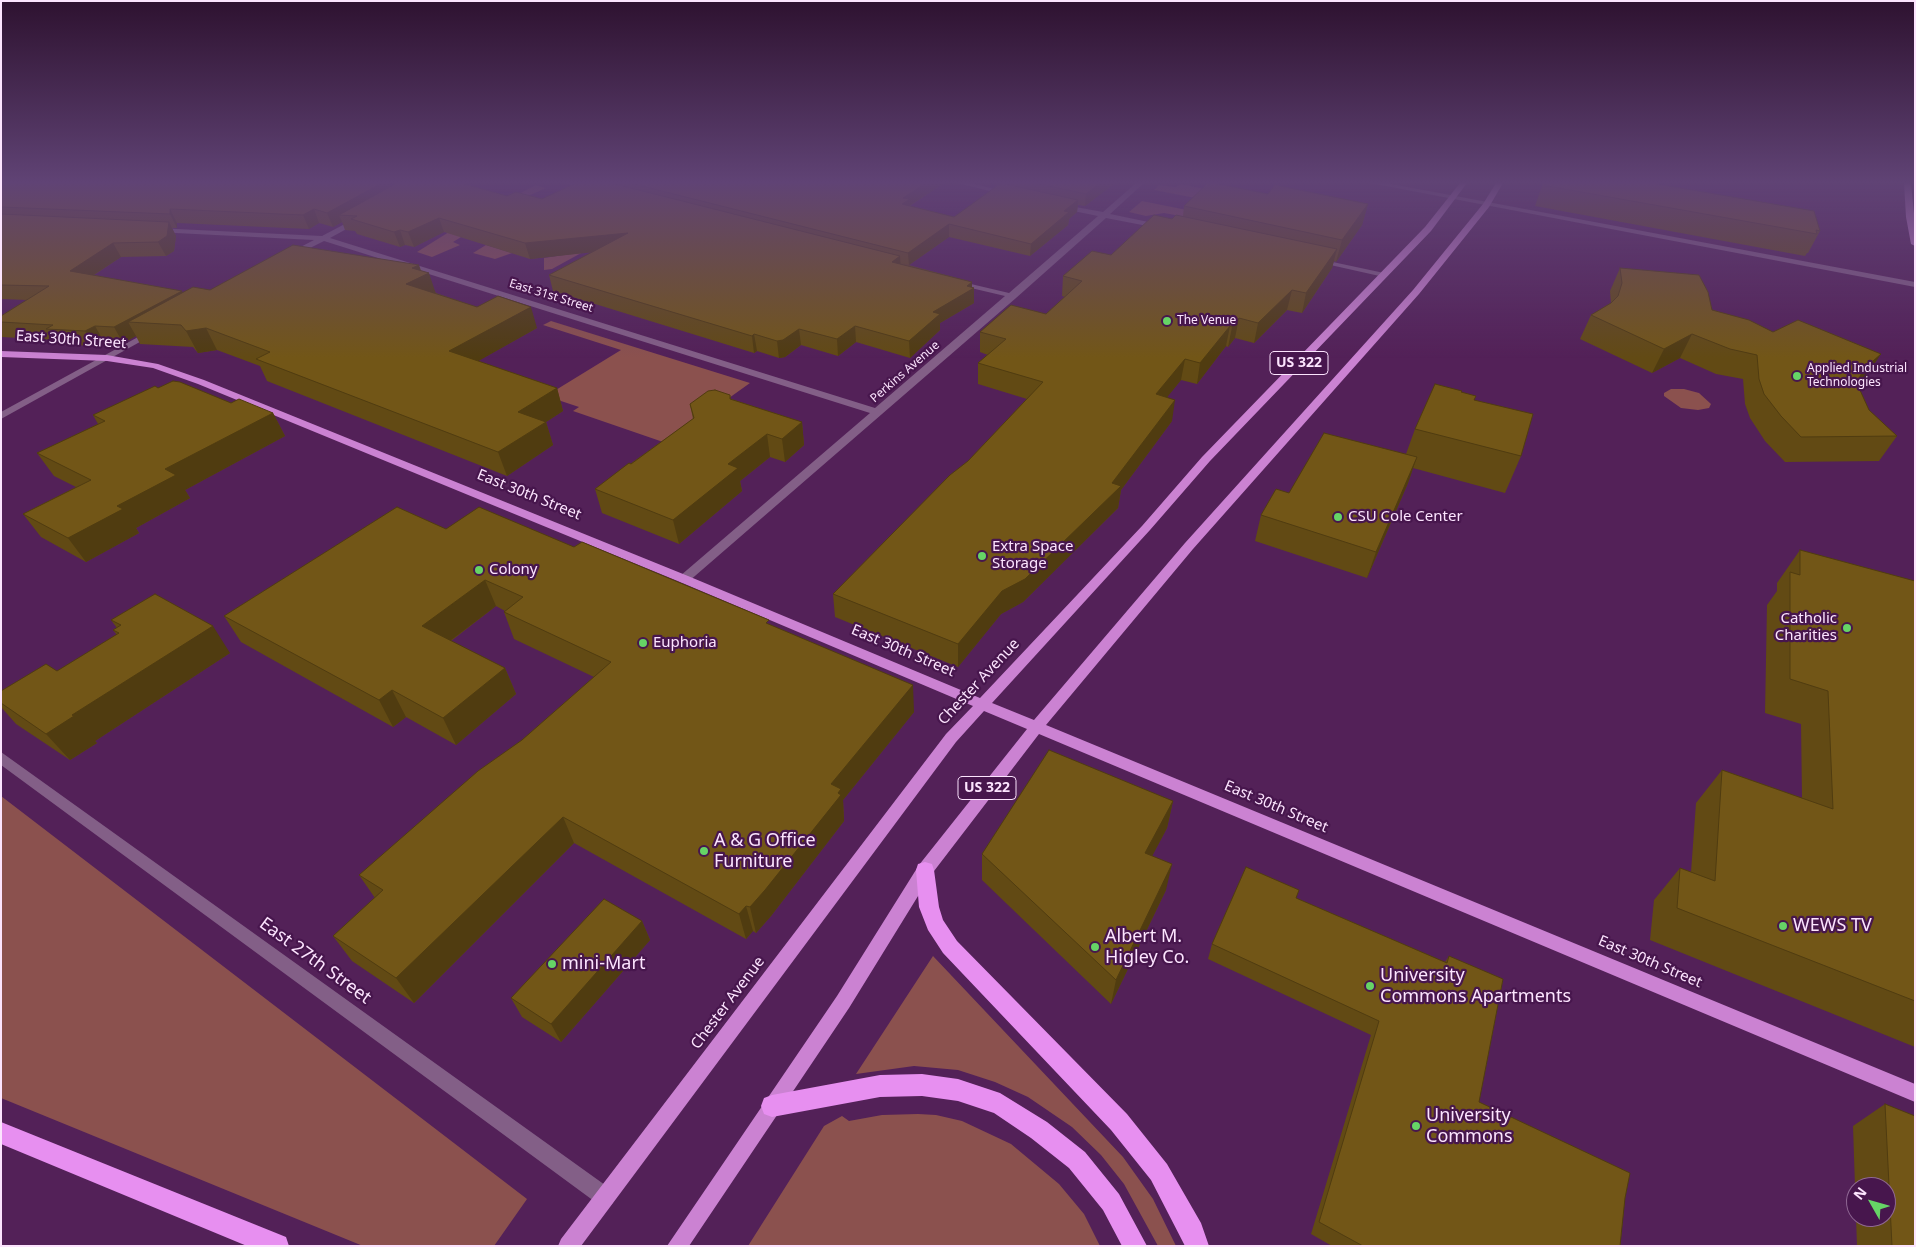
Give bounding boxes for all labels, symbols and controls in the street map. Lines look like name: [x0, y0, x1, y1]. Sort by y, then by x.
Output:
street label: East 31st Street: [507, 276, 595, 316]
place label: The Venue: [1177, 314, 1236, 328]
marker: The Venue: [1161, 315, 1173, 327]
street label: East 30th Street: [15, 327, 127, 353]
street label: Perkins Avenue: [867, 338, 943, 406]
road number: US 322: [1270, 352, 1328, 374]
place label: Applied Industrial Technologies: [1807, 362, 1907, 390]
marker: Applied Industrial Technologies: [1791, 370, 1803, 382]
street label: East 30th Street: [474, 466, 584, 524]
place label: CSU Cole Center: [1348, 508, 1463, 526]
marker: CSU Cole Center: [1332, 511, 1344, 523]
place label: Extra Space Storage: [992, 538, 1073, 573]
marker: Extra Space Storage: [976, 550, 988, 562]
place label: Colony: [489, 561, 537, 579]
marker: Colony: [473, 564, 485, 576]
place label: Catholic Charities: [1775, 610, 1837, 645]
street label: East 30th Street: [848, 621, 958, 681]
marker: Catholic Charities: [1841, 622, 1853, 634]
place label: Euphoria: [653, 634, 717, 652]
street label: Chester Avenue: [935, 635, 1023, 729]
marker: Euphoria: [637, 637, 649, 649]
road number: US 322: [958, 776, 1016, 800]
street label: East 30th Street: [1221, 777, 1331, 837]
place label: A & G Office Furniture: [714, 830, 816, 872]
marker: A & G Office Furniture: [698, 845, 710, 857]
street label: East 27th Street: [255, 913, 375, 1009]
place label: WEWS TV: [1793, 915, 1872, 937]
marker: WEWS TV: [1777, 920, 1789, 932]
place label: Albert M. Higley Co.: [1105, 926, 1189, 969]
street label: East 30th Street: [1595, 932, 1705, 992]
marker: Albert M. Higley Co.: [1089, 941, 1101, 953]
place label: mini-Mart: [562, 953, 645, 975]
street label: Chester Avenue: [687, 953, 769, 1053]
marker: mini-Mart: [546, 958, 558, 970]
place label: University Commons Apartments: [1380, 965, 1571, 1008]
marker: University Commons Apartments: [1364, 980, 1376, 992]
place label: University Commons: [1426, 1105, 1513, 1148]
marker: University Commons: [1410, 1120, 1422, 1132]
north arrow: [1846, 1177, 1896, 1227]
text: N: [1849, 1183, 1871, 1203]

